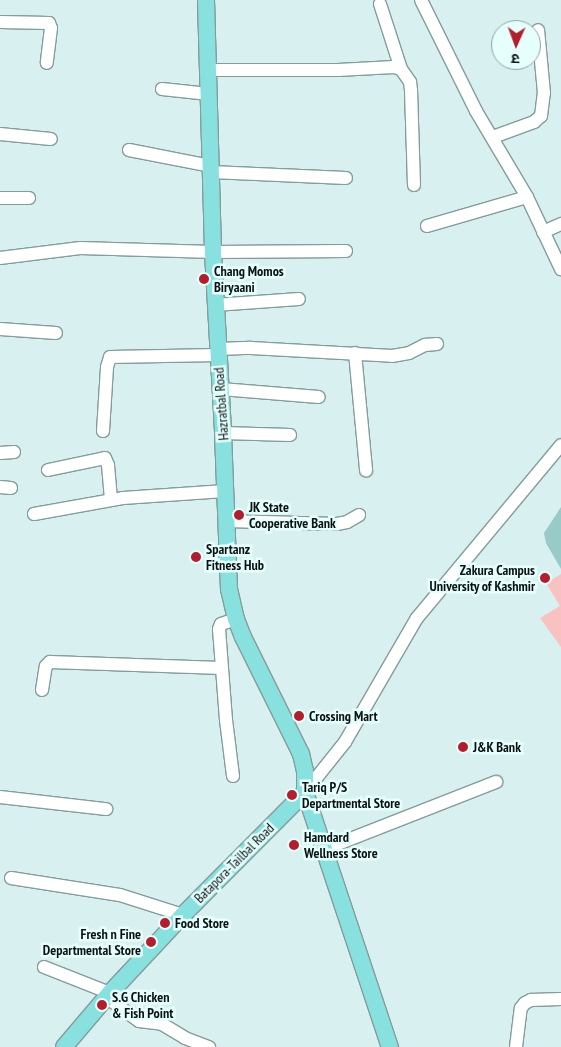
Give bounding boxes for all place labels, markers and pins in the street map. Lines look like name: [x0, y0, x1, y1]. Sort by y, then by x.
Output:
place label: Chang Momos Biryaani: [214, 263, 284, 296]
marker: Chang Momos Biryaani: [198, 273, 210, 285]
place label: JK State Cooperative Bank: [249, 499, 336, 532]
marker: JK State Cooperative Bank: [233, 509, 245, 521]
place label: Spartanz Fitness Hub: [206, 541, 264, 574]
marker: Spartanz Fitness Hub: [190, 551, 202, 563]
place label: Zakura Campus University of Kashmir: [429, 562, 535, 594]
marker: Zakura Campus University of Kashmir: [539, 572, 551, 584]
place label: Crossing Mart: [309, 708, 378, 724]
marker: Crossing Mart: [293, 710, 305, 722]
place label: J&K Bank: [473, 739, 521, 755]
marker: J&K Bank: [457, 741, 469, 753]
place label: Tariq P/S Departmental Store: [302, 779, 400, 812]
marker: Tariq P/S Departmental Store: [286, 789, 298, 801]
place label: Hamdard Wellness Store: [304, 829, 378, 862]
marker: Hamdard Wellness Store: [288, 839, 300, 851]
place label: Food Store: [175, 915, 229, 931]
marker: Food Store: [159, 917, 171, 929]
place label: Fresh n Fine Departmental Store: [43, 926, 141, 959]
marker: Fresh n Fine Departmental Store: [145, 936, 157, 948]
place label: S.G Chicken & Fish Point: [112, 989, 173, 1022]
marker: S.G Chicken & Fish Point: [96, 999, 108, 1011]

